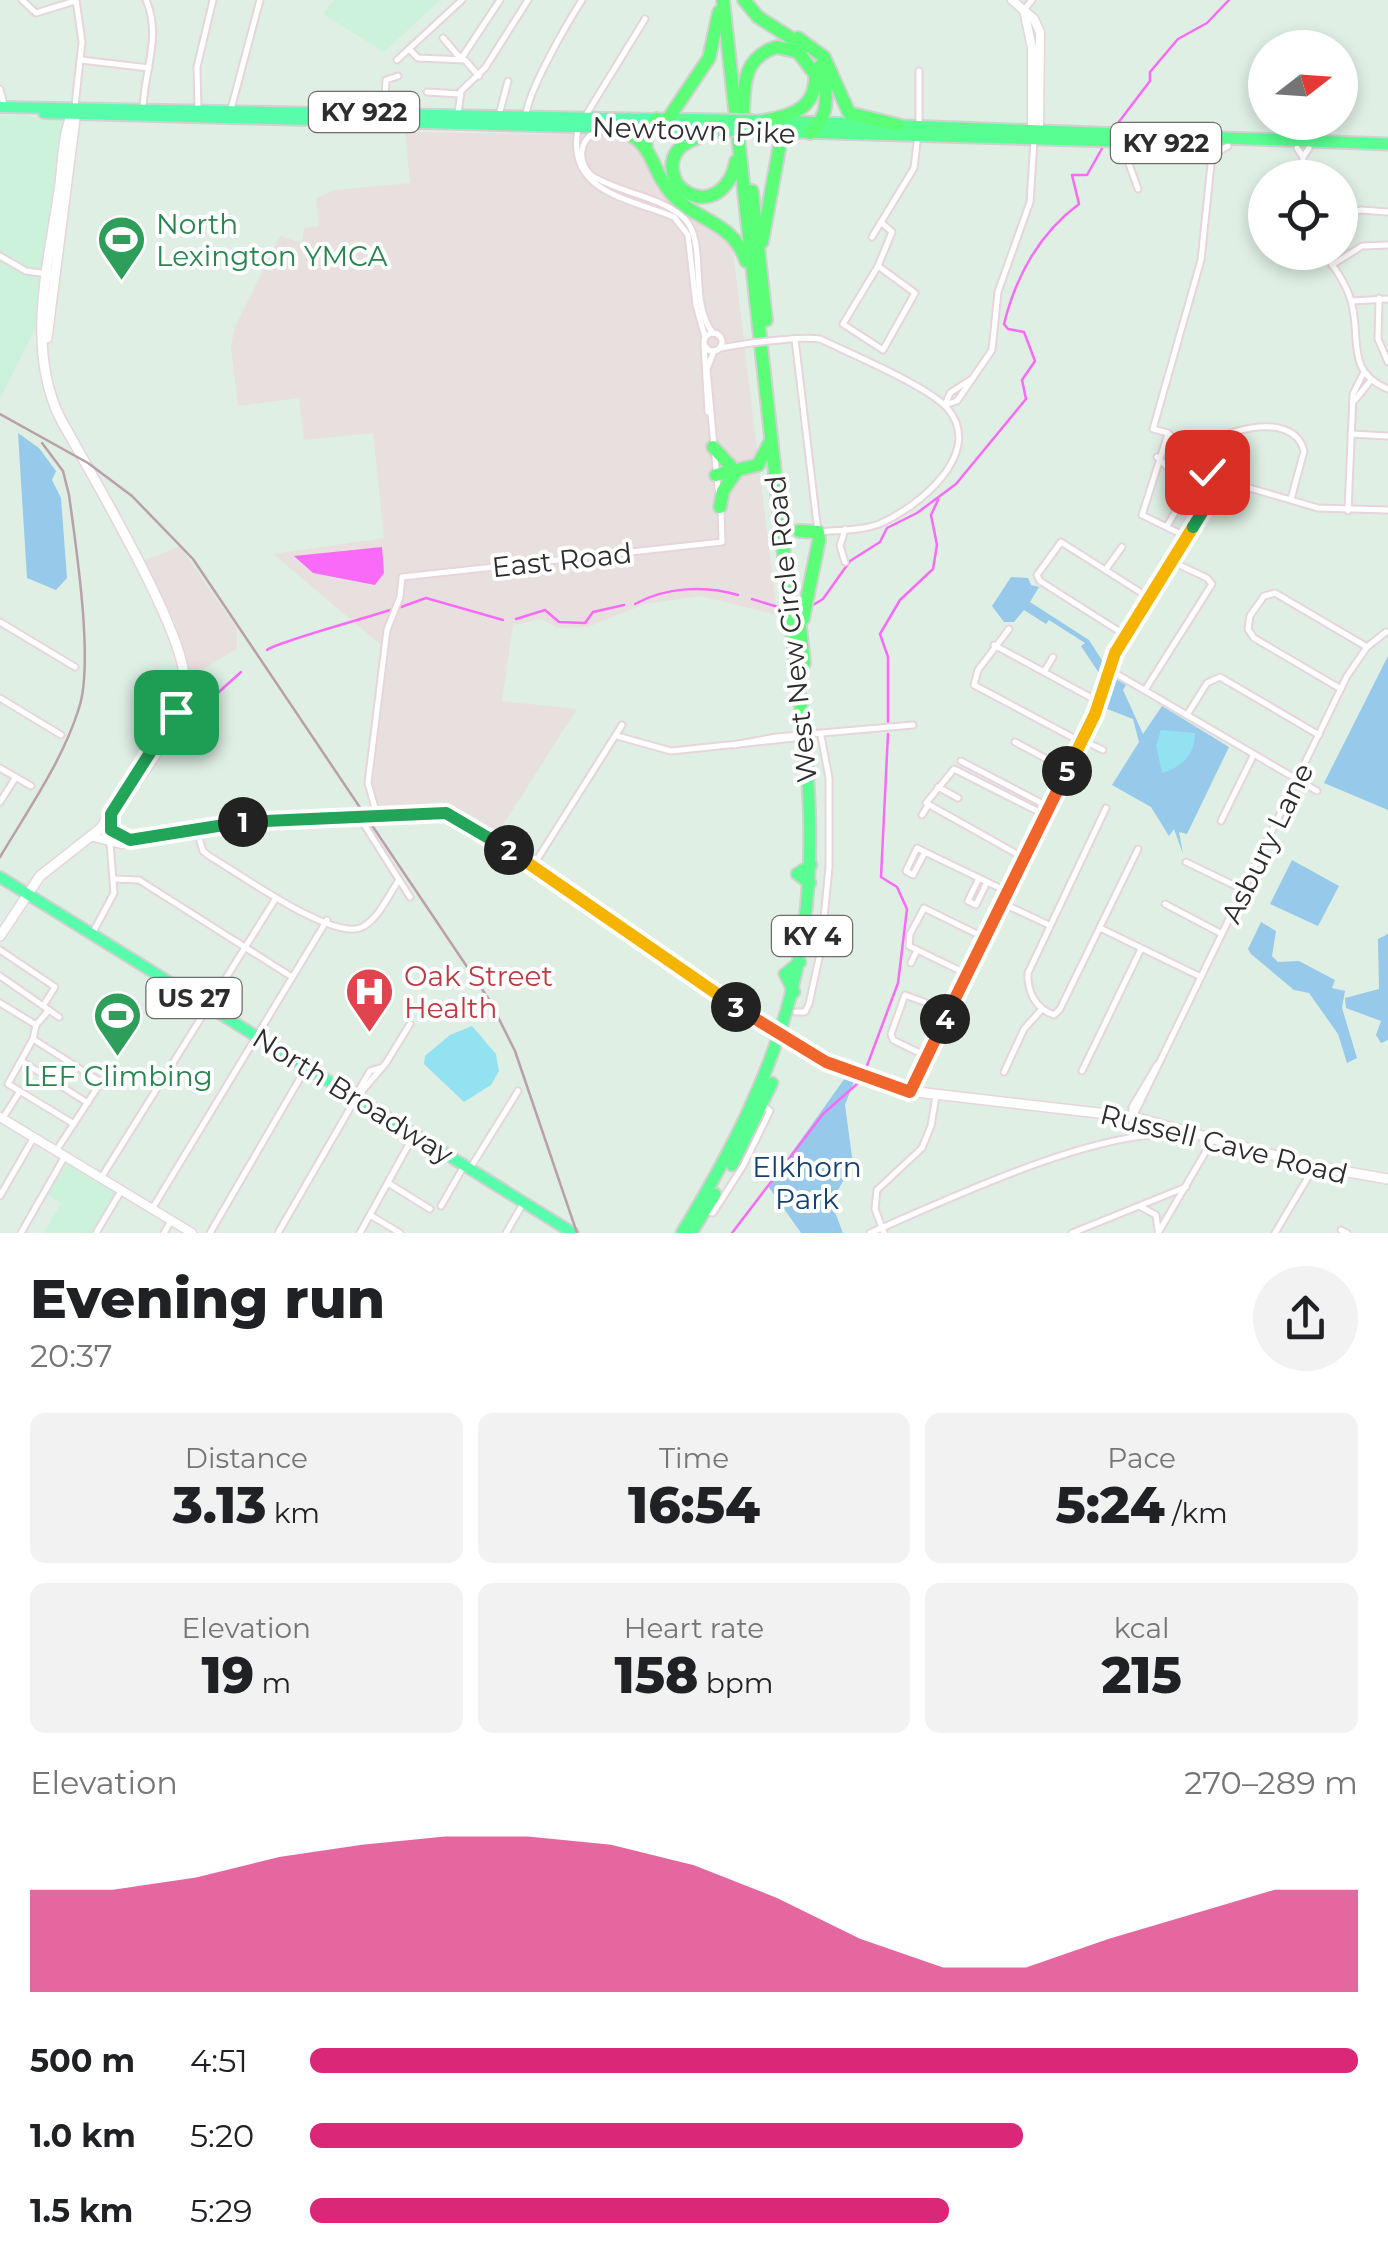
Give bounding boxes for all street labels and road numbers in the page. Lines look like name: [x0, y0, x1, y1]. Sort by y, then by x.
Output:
road number: KY 922: [309, 92, 419, 132]
street label: Newtown Pike: [592, 109, 796, 151]
road number: KY 922: [1111, 123, 1221, 163]
street label: West New Circle Road: [758, 474, 824, 784]
street label: East Road: [490, 536, 634, 584]
street label: Asbury Lane: [1214, 757, 1320, 929]
road number: KY 4: [772, 916, 852, 956]
road number: US 27: [146, 978, 242, 1018]
street label: North Broadway: [247, 1021, 460, 1172]
street label: Russell Cave Road: [1097, 1097, 1351, 1191]

